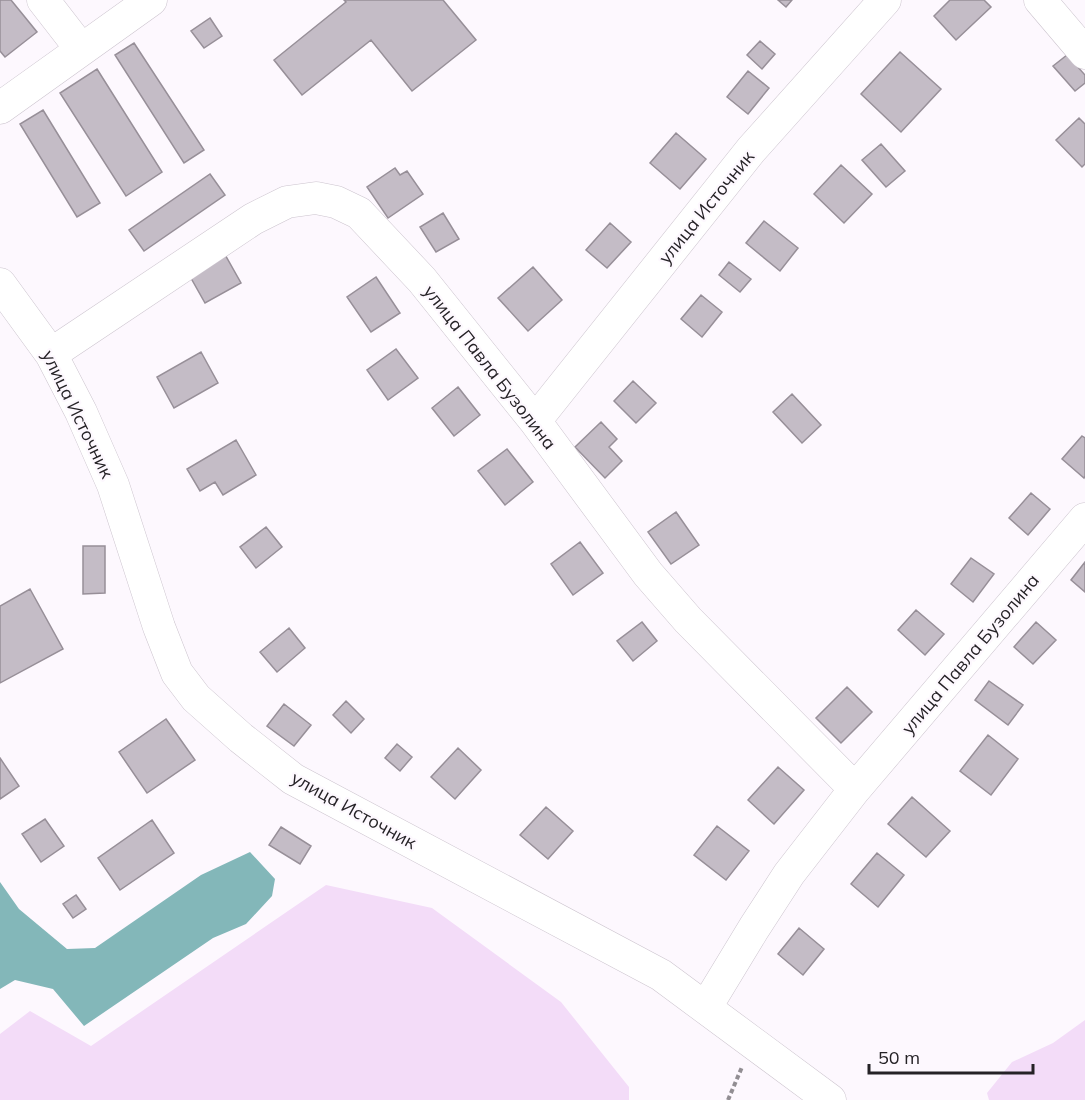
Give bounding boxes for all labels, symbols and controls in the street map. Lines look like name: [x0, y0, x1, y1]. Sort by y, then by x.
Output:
street label: улица Источник: [653, 145, 759, 268]
street label: улица Павла Бузолина: [419, 280, 561, 454]
street label: улица Источник: [37, 346, 119, 482]
street label: улица Павла Бузолина: [896, 569, 1044, 739]
street label: улица Источник: [287, 766, 421, 854]
scale bar: [869, 1037, 1032, 1075]
text: 50 m: [878, 1046, 920, 1069]

